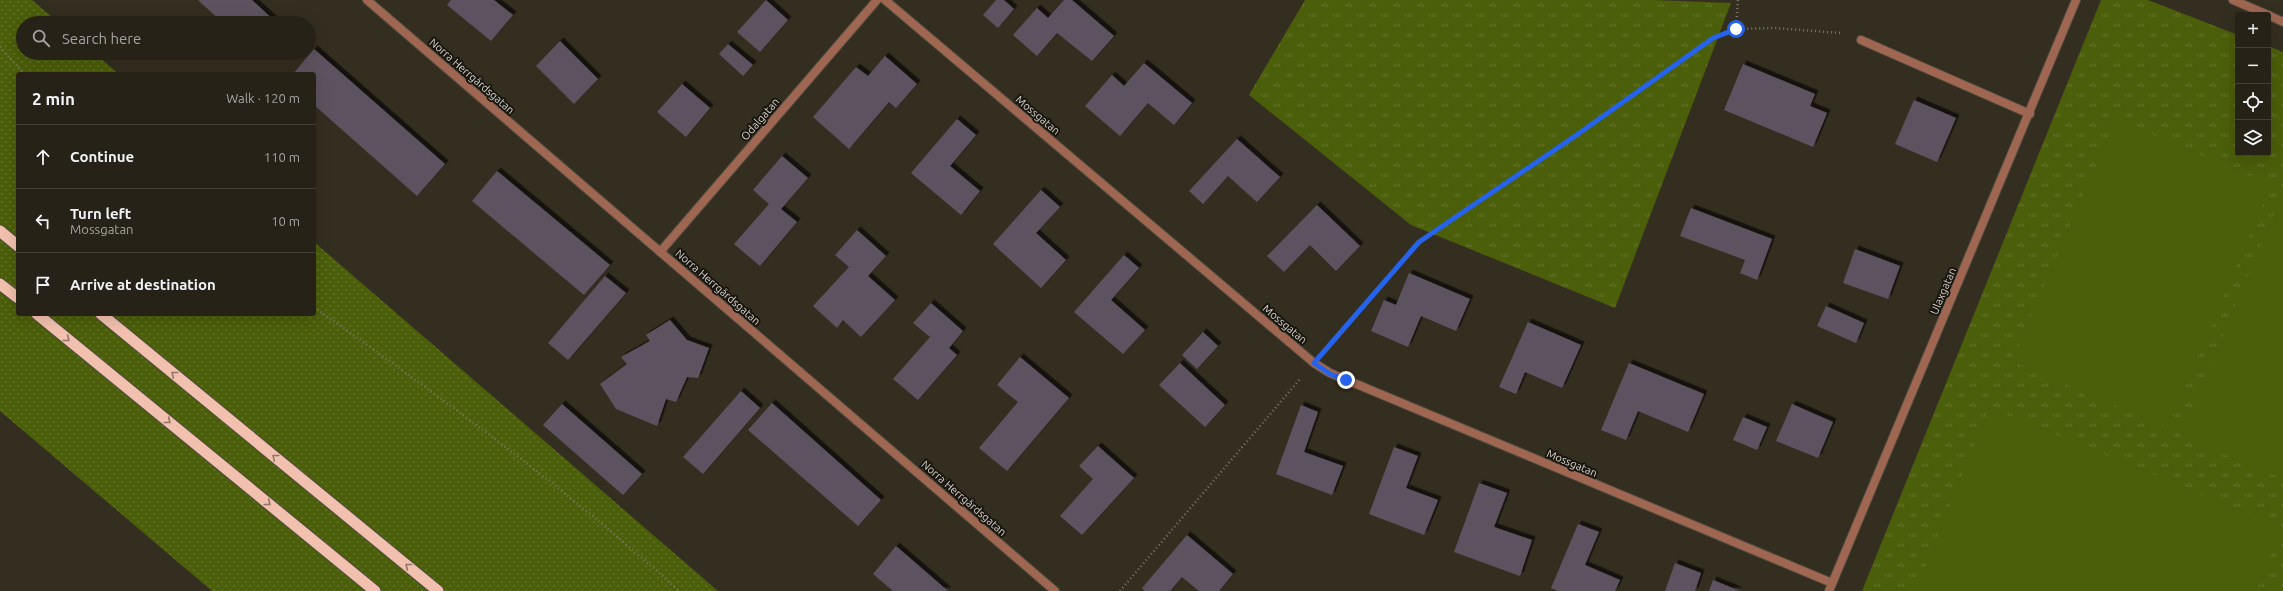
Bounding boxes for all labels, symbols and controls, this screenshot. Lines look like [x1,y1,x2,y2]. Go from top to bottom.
map controls [2235,12,2271,156]
button: + [2235,12,2271,48]
search box [16,16,316,60]
route start [1727,20,1745,38]
icon: search [30,27,52,49]
text: Search here [62,30,141,47]
street label: Norra Herrgårdsgatan [427,36,517,116]
button: − [2235,48,2271,84]
button: locate [2235,84,2271,120]
text: 2 min [32,89,75,108]
text: Walk · 120 m [226,91,300,105]
street label: Mossgatan [1014,93,1062,137]
street label: Odalgatan [739,96,781,142]
button: layers [2235,120,2271,156]
icon: ahead [32,146,54,168]
text: Continue [70,148,134,165]
text: 110 m [264,150,300,164]
text: Turn left [70,205,131,222]
icon: left [32,210,54,232]
text: 10 m [271,214,300,228]
text: Mossgatan [70,222,134,236]
street label: Norra Herrgårdsgatan [673,247,763,327]
street label: Ulaxgatan [1928,266,1958,316]
icon: arrive [32,274,54,296]
text: Arrive at destination [70,276,216,293]
street label: Mossgatan [1261,302,1309,346]
one-way arrow [63,334,70,341]
route end [1337,371,1355,389]
one-way arrow [172,372,179,379]
one-way arrow [163,416,170,423]
street label: Mossgatan [1545,447,1599,479]
one-way arrow [272,455,279,462]
street label: Norra Herrgårdsgatan [919,458,1009,538]
one-way arrow [264,499,271,506]
one-way arrow [405,564,412,571]

